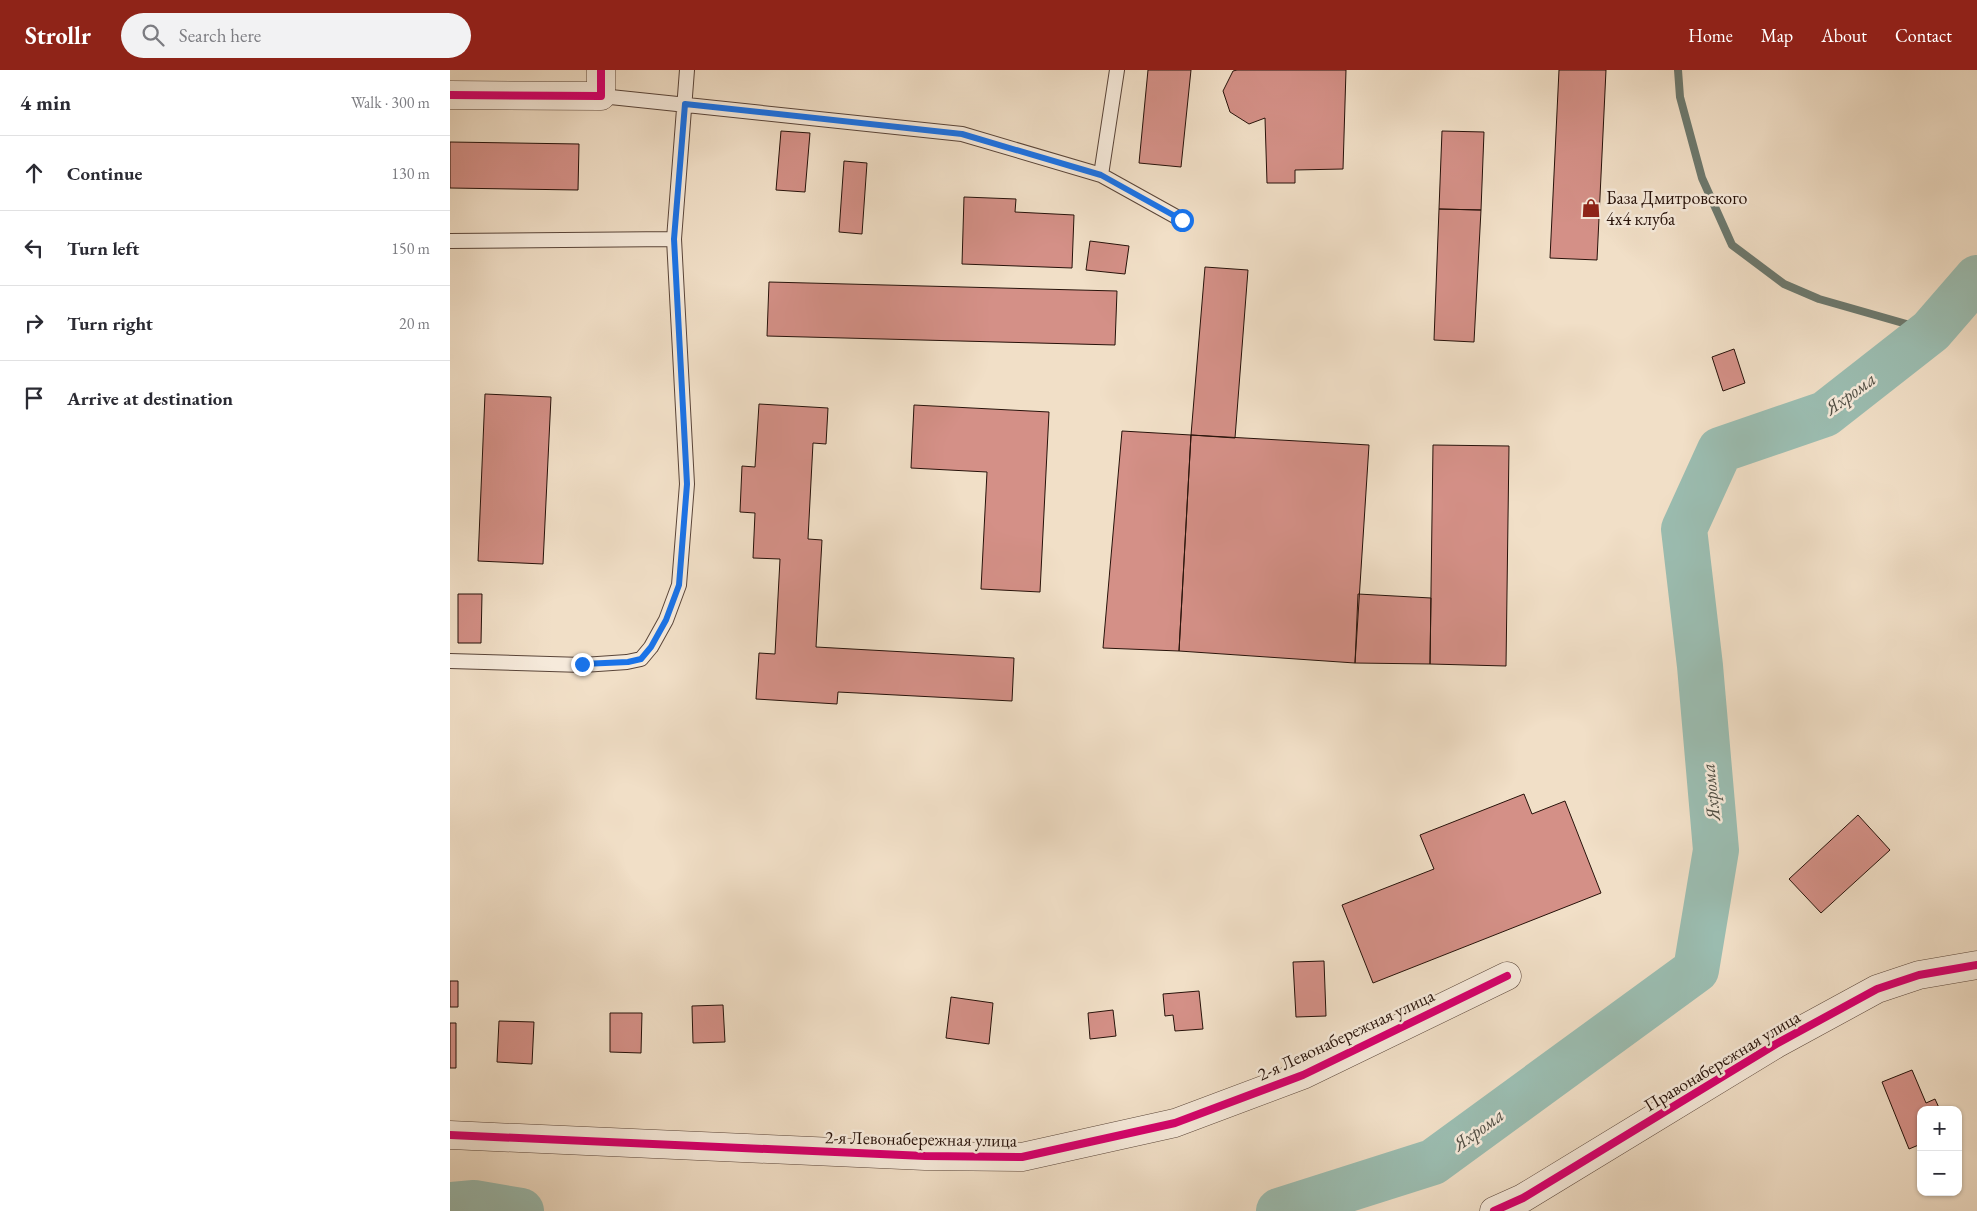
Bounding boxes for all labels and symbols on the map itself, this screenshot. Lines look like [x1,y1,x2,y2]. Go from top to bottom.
place label: База Дмитровского 4х4 клуба [1606,186,1748,230]
shop icon: База Дмитровского 4х4 клуба [1580,197,1602,219]
route start [1171,209,1194,232]
water label: Яхрома [1818,366,1881,422]
route end [571,653,594,676]
water label: Яхрома [1695,762,1726,824]
street label: 2-я Левонабережная улица [1254,983,1439,1086]
street label: Правонабережная улица [1639,1004,1805,1116]
water label: Яхрома [1446,1102,1509,1158]
street label: 2-я Левонабережная улица [825,1125,1018,1152]

